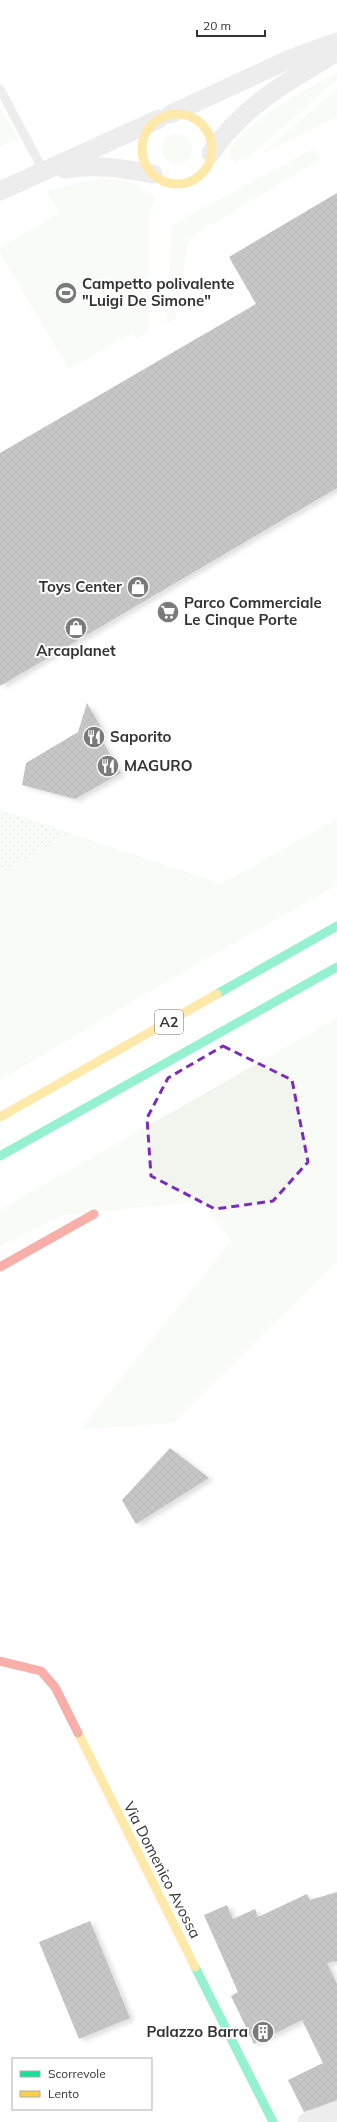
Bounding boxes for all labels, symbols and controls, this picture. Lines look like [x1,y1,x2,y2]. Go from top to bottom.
scale bar [197,12,265,38]
text: 20 m [203,18,231,33]
place label: Campetto polivalente "Luigi De Simone" [82,274,234,310]
sports icon: Campetto polivalente "Luigi De Simone" [53,280,79,306]
shop icon: Toys Center [125,574,151,600]
place label: Toys Center [39,577,122,596]
place label: Parco Commerciale Le Cinque Porte [184,593,322,629]
supermarket icon: Parco Commerciale Le Cinque Porte [155,599,181,625]
shop icon: Arcaplanet [63,615,89,641]
place label: Arcaplanet [36,641,116,660]
restaurant icon: Saporito [81,724,107,750]
place label: Saporito [110,727,172,746]
restaurant icon: MAGURO [95,753,121,779]
place label: MAGURO [124,756,193,775]
road number: A2 [155,1010,183,1034]
street label: Via Domenico Avossa [120,1798,205,1941]
building icon: Palazzo Barra [250,2019,276,2045]
place label: Palazzo Barra [147,2022,248,2041]
legend [12,2058,152,2110]
text: Scorrevole [48,2066,106,2081]
text: Lento [48,2086,79,2101]

